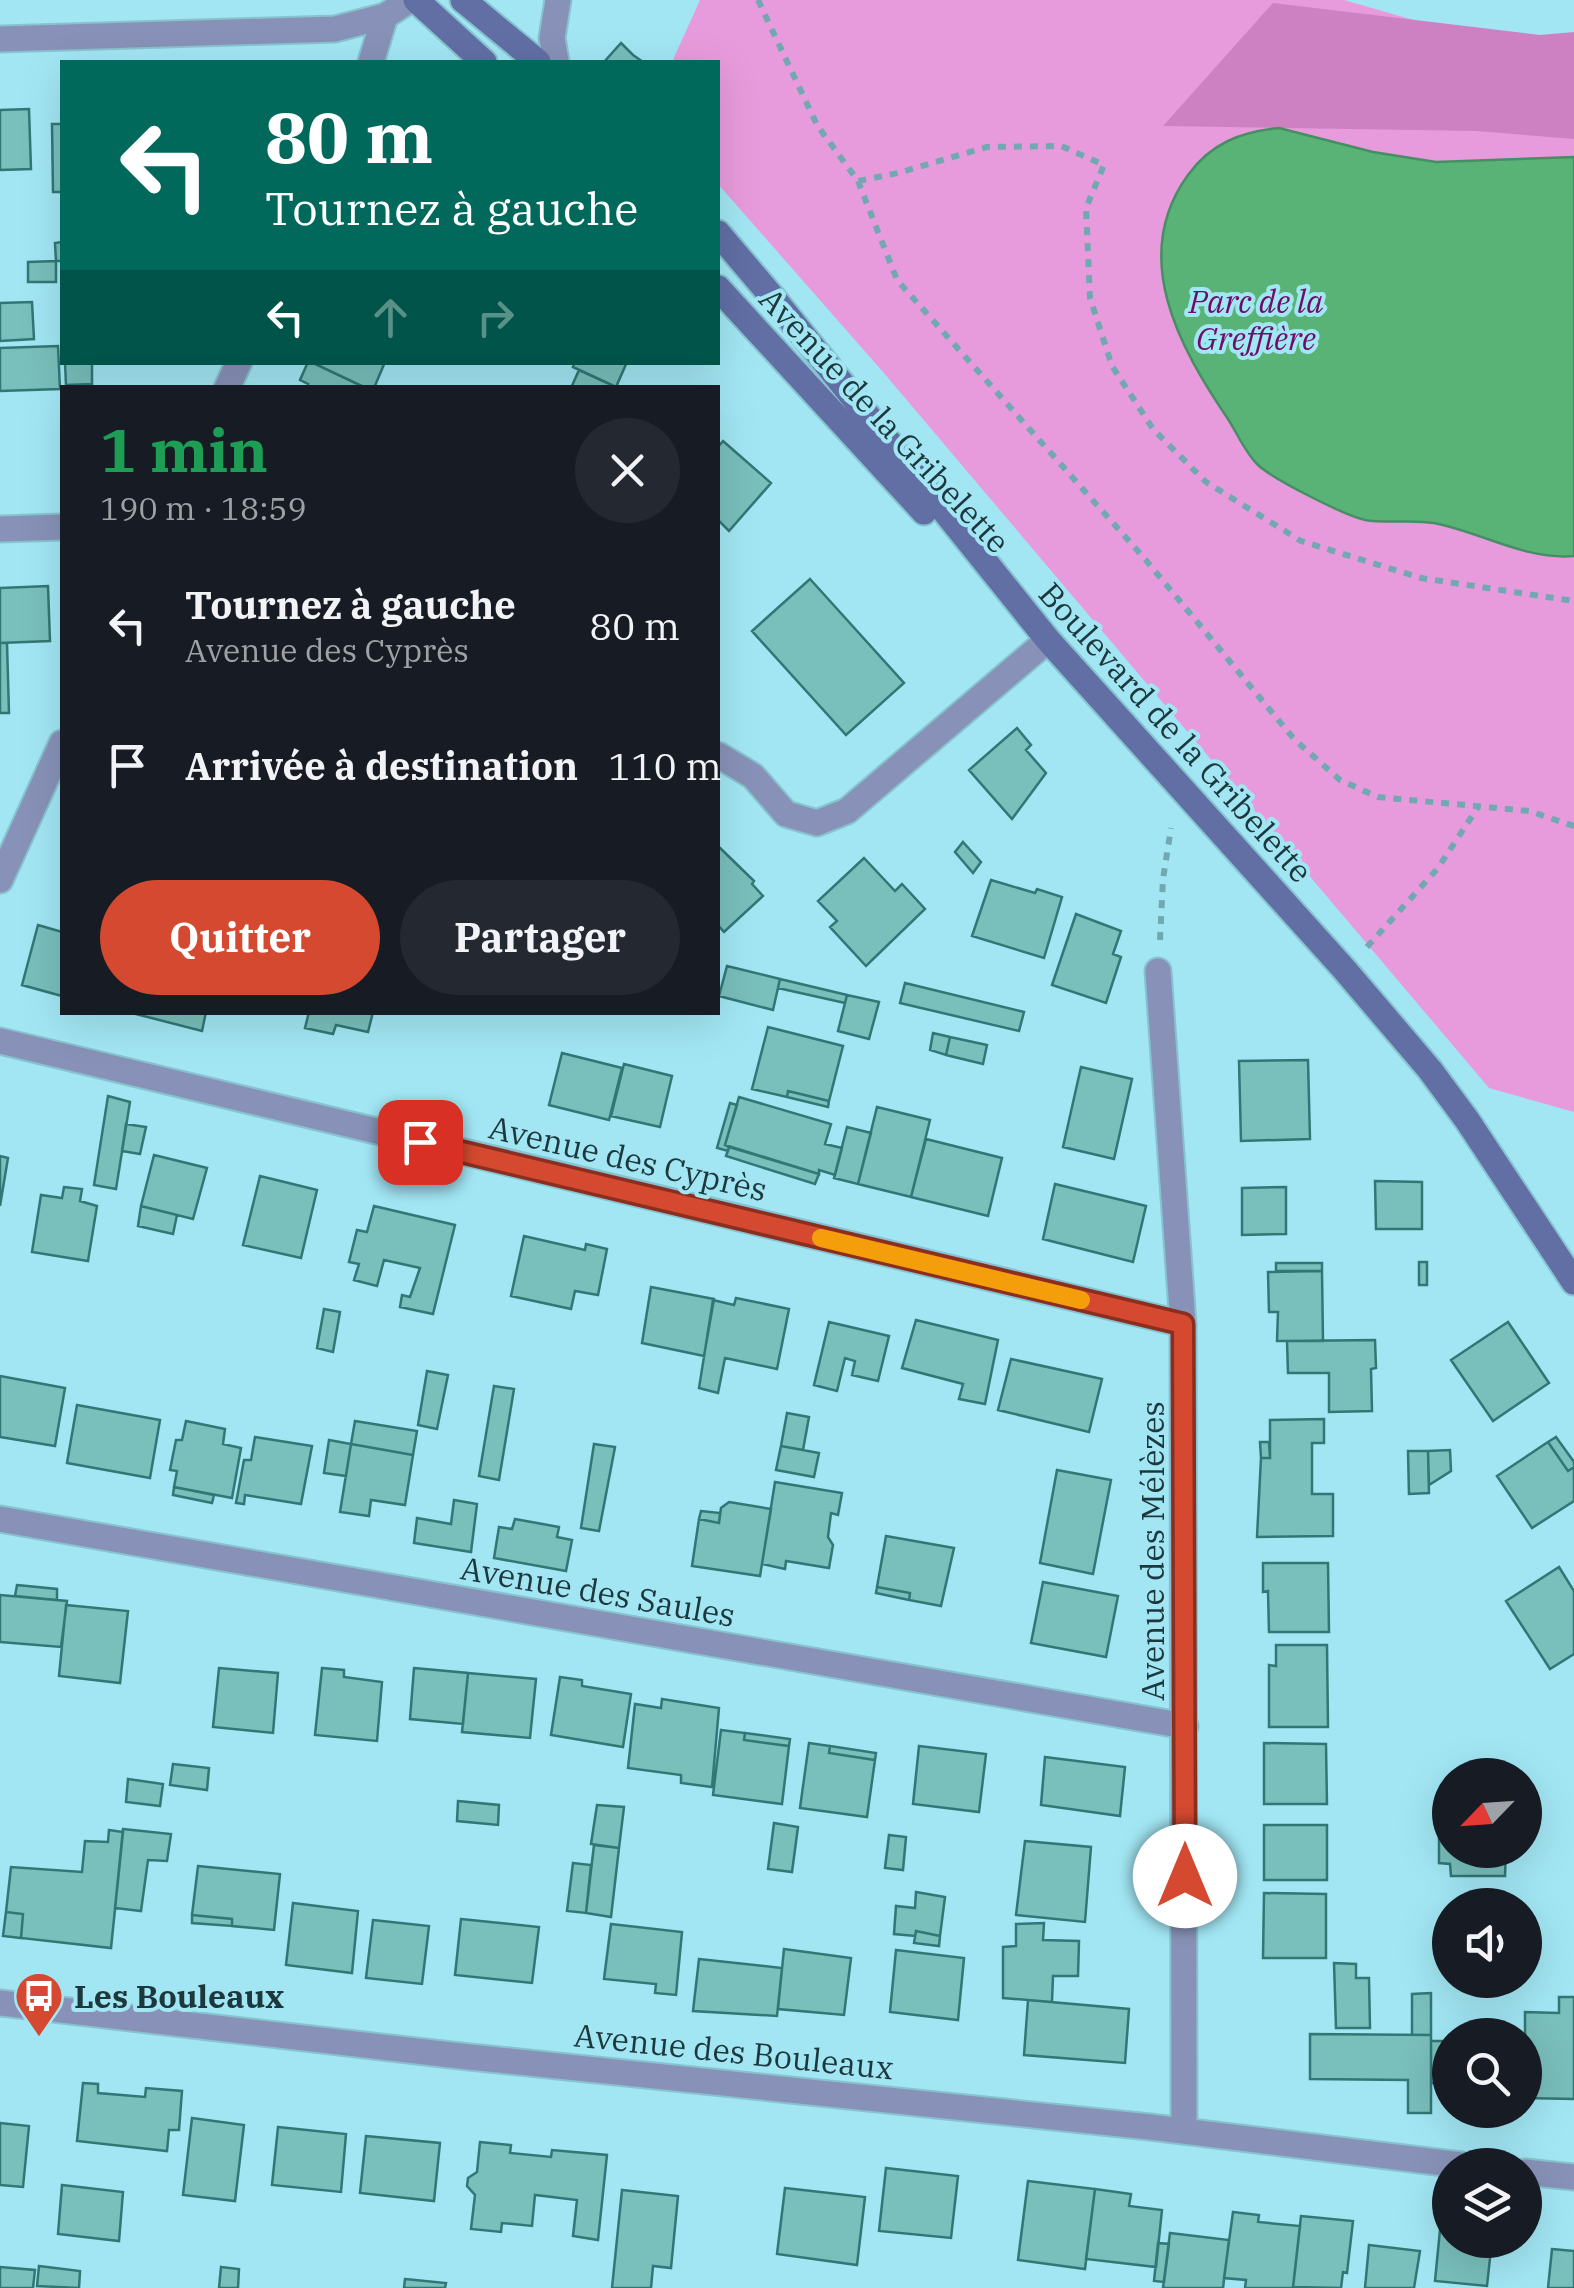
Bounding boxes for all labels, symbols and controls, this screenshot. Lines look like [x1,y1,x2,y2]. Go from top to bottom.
text: 80 m [265,91,433,182]
icon: left [100,100,230,230]
text: Tournez à gauche [265,179,638,237]
street label: Avenue de la Gribelette [751,278,1019,562]
park label: Parc de la Greffière [1188,280,1324,359]
icon: left [258,290,313,345]
icon: ahead [363,290,418,345]
icon: right [468,290,523,345]
text: 1 min [100,410,268,489]
button: close [575,418,680,523]
text: 190 m · 18:59 [100,487,307,529]
street label: Boulevard de la Gribelette [1030,573,1322,891]
text: Tournez à gauche [185,580,516,629]
icon: left [100,598,155,653]
text: 80 m [589,601,680,650]
text: Avenue des Cyprès [185,629,469,671]
icon: arrive [100,738,155,793]
text: Arrivée à destination [185,741,578,790]
text: 110 m [608,741,722,790]
button: Quitter [100,880,380,995]
button: Partager [400,880,680,995]
pin [378,1100,463,1185]
street label: Avenue des Cyprès [485,1106,771,1210]
icon: arrive [393,1115,448,1170]
street label: Avenue des Mélèzes [1131,1401,1173,1701]
street label: Avenue des Saules [458,1546,738,1636]
north arrow [1432,1758,1542,1868]
map controls [1432,1758,1542,2258]
position arrow [1133,1824,1237,1928]
button: sound [1432,1888,1542,1998]
bus stop icon: Les Bouleaux [13,1970,65,2038]
place label: Les Bouleaux [74,1975,284,2017]
street label: Avenue des Bouleaux [572,2013,896,2089]
button: search [1432,2018,1542,2128]
button: layers [1432,2148,1542,2258]

